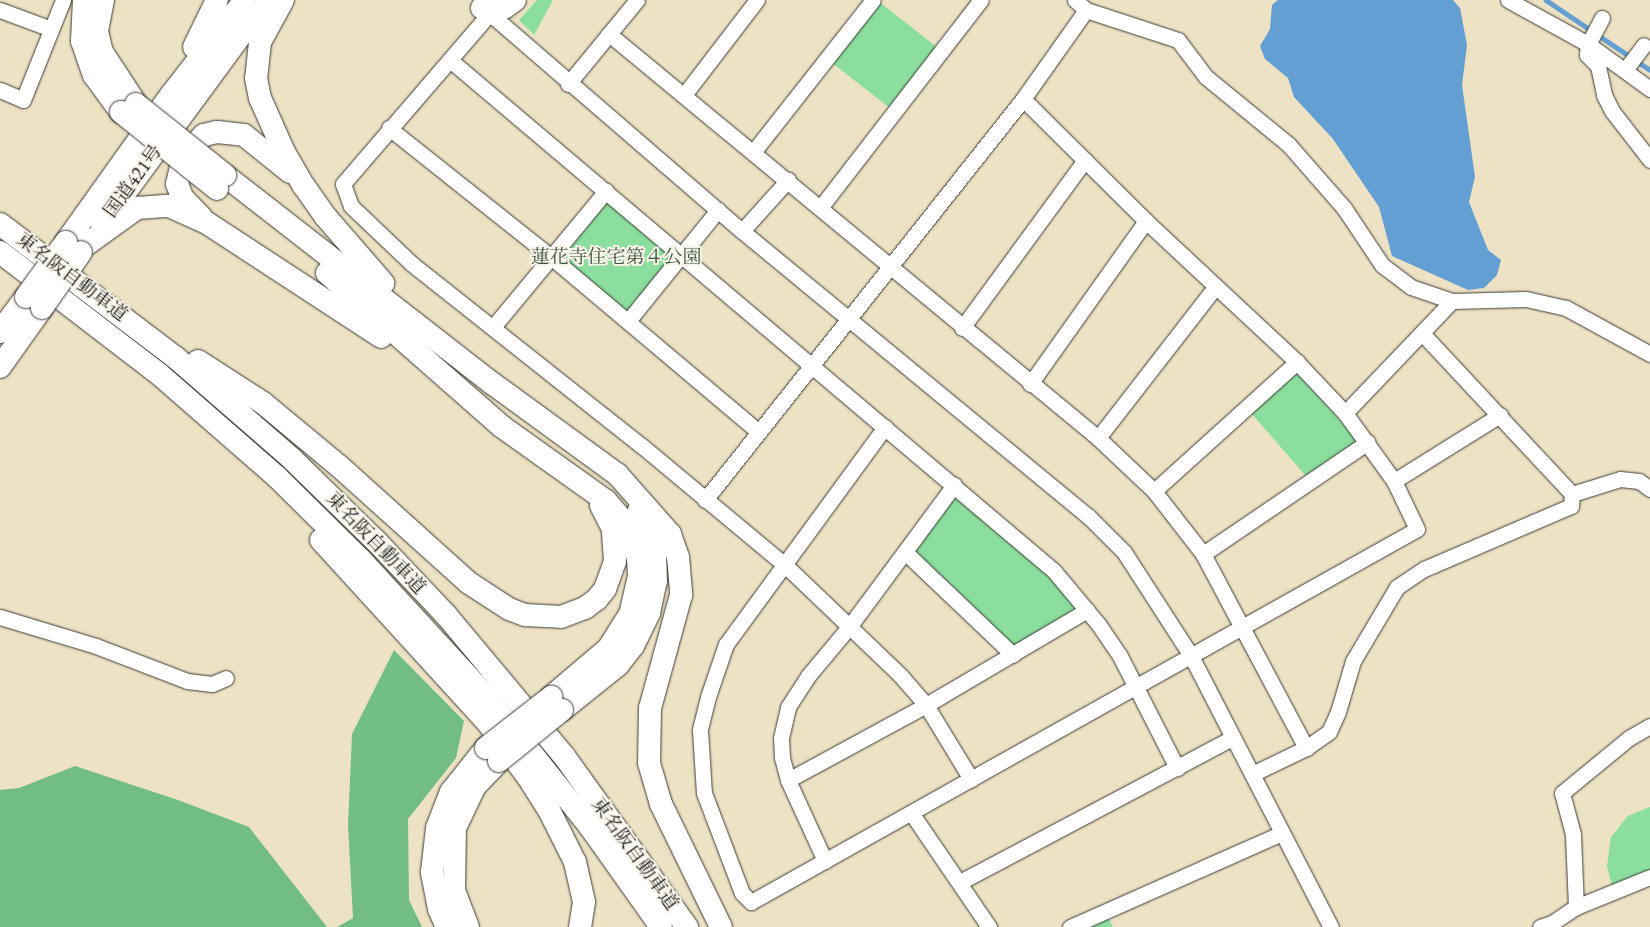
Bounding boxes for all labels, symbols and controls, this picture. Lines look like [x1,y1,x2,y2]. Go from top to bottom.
street label: 国道421号 [99,140,167,222]
street label: 東名阪自動車道 [12,228,132,326]
park label: 蓮花寺住宅第４公園 [531,246,701,268]
street label: 東名阪自動車道 [322,487,430,599]
street label: 東名阪自動車道 [587,793,683,915]

